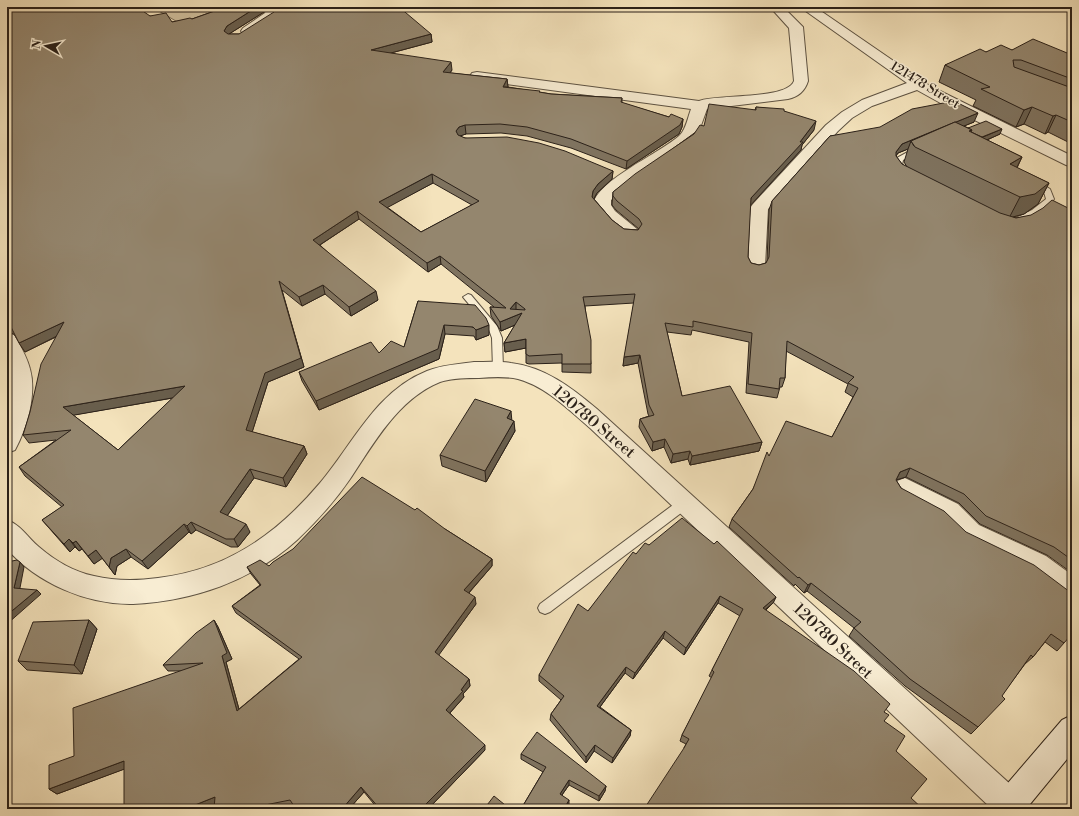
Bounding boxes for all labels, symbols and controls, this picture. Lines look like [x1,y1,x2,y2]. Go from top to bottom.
north arrow [26,26,66,66]
text: N [30,39,45,50]
street label: 121478 Street [887,58,963,112]
street label: 120780 Street [549,382,640,463]
street label: 120780 Street [789,599,877,683]

